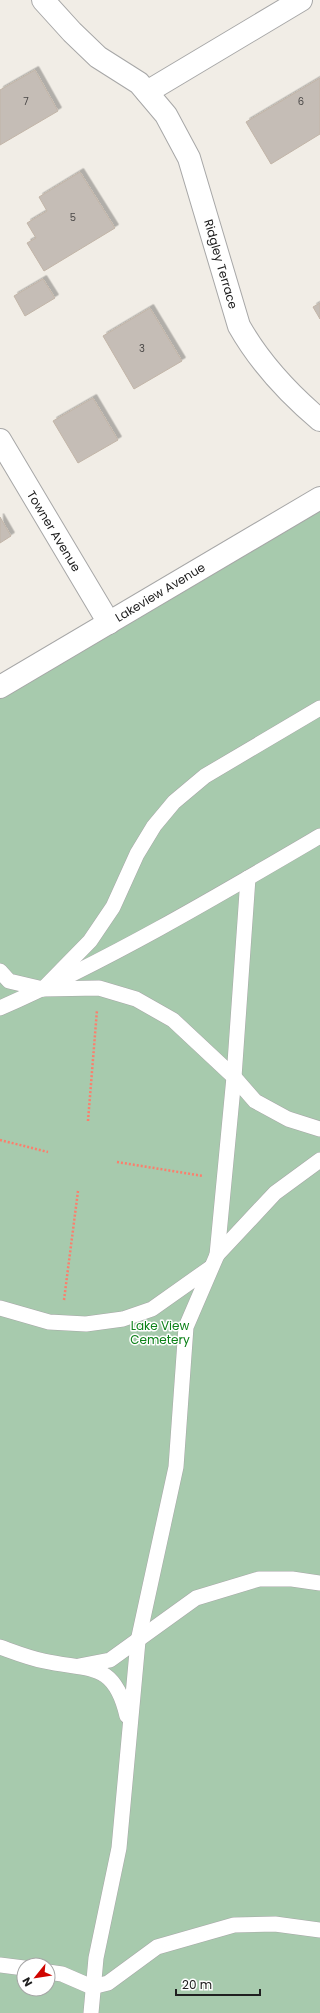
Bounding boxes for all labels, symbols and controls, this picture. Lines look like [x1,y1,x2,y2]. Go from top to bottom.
house number: 7 [23,94,29,109]
house number: 6 [298,94,304,109]
house number: 5 [70,210,76,225]
street label: Ridgley Terrace [200,217,242,311]
house number: 3 [139,341,145,356]
street label: Towner Avenue [23,487,85,575]
street label: Lakeview Avenue [112,558,208,626]
park label: Lake View Cemetery [130,1317,190,1348]
north arrow [16,1957,56,1997]
scale bar [176,1971,260,1997]
text: N [18,1974,36,1990]
text: 20 m [182,1976,212,1993]

